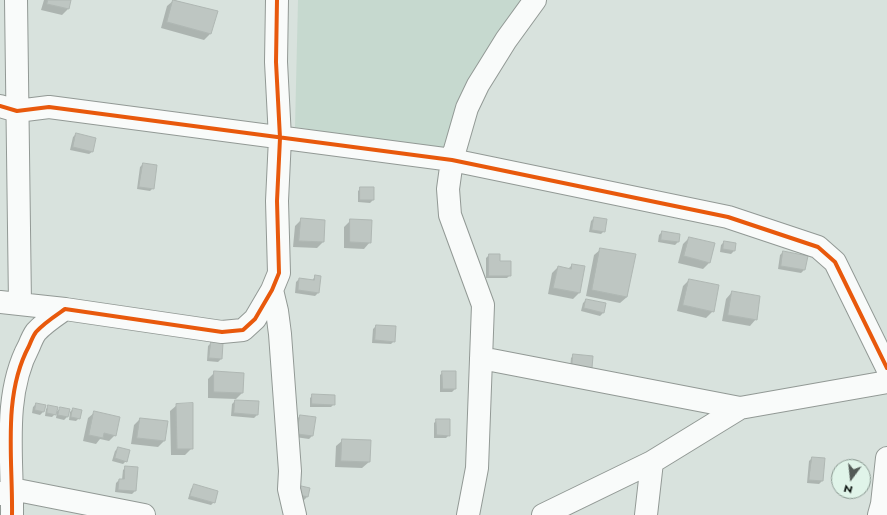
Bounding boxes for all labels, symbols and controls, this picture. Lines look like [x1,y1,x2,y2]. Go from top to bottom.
north arrow [831,459,871,499]
text: N [842,481,854,498]

